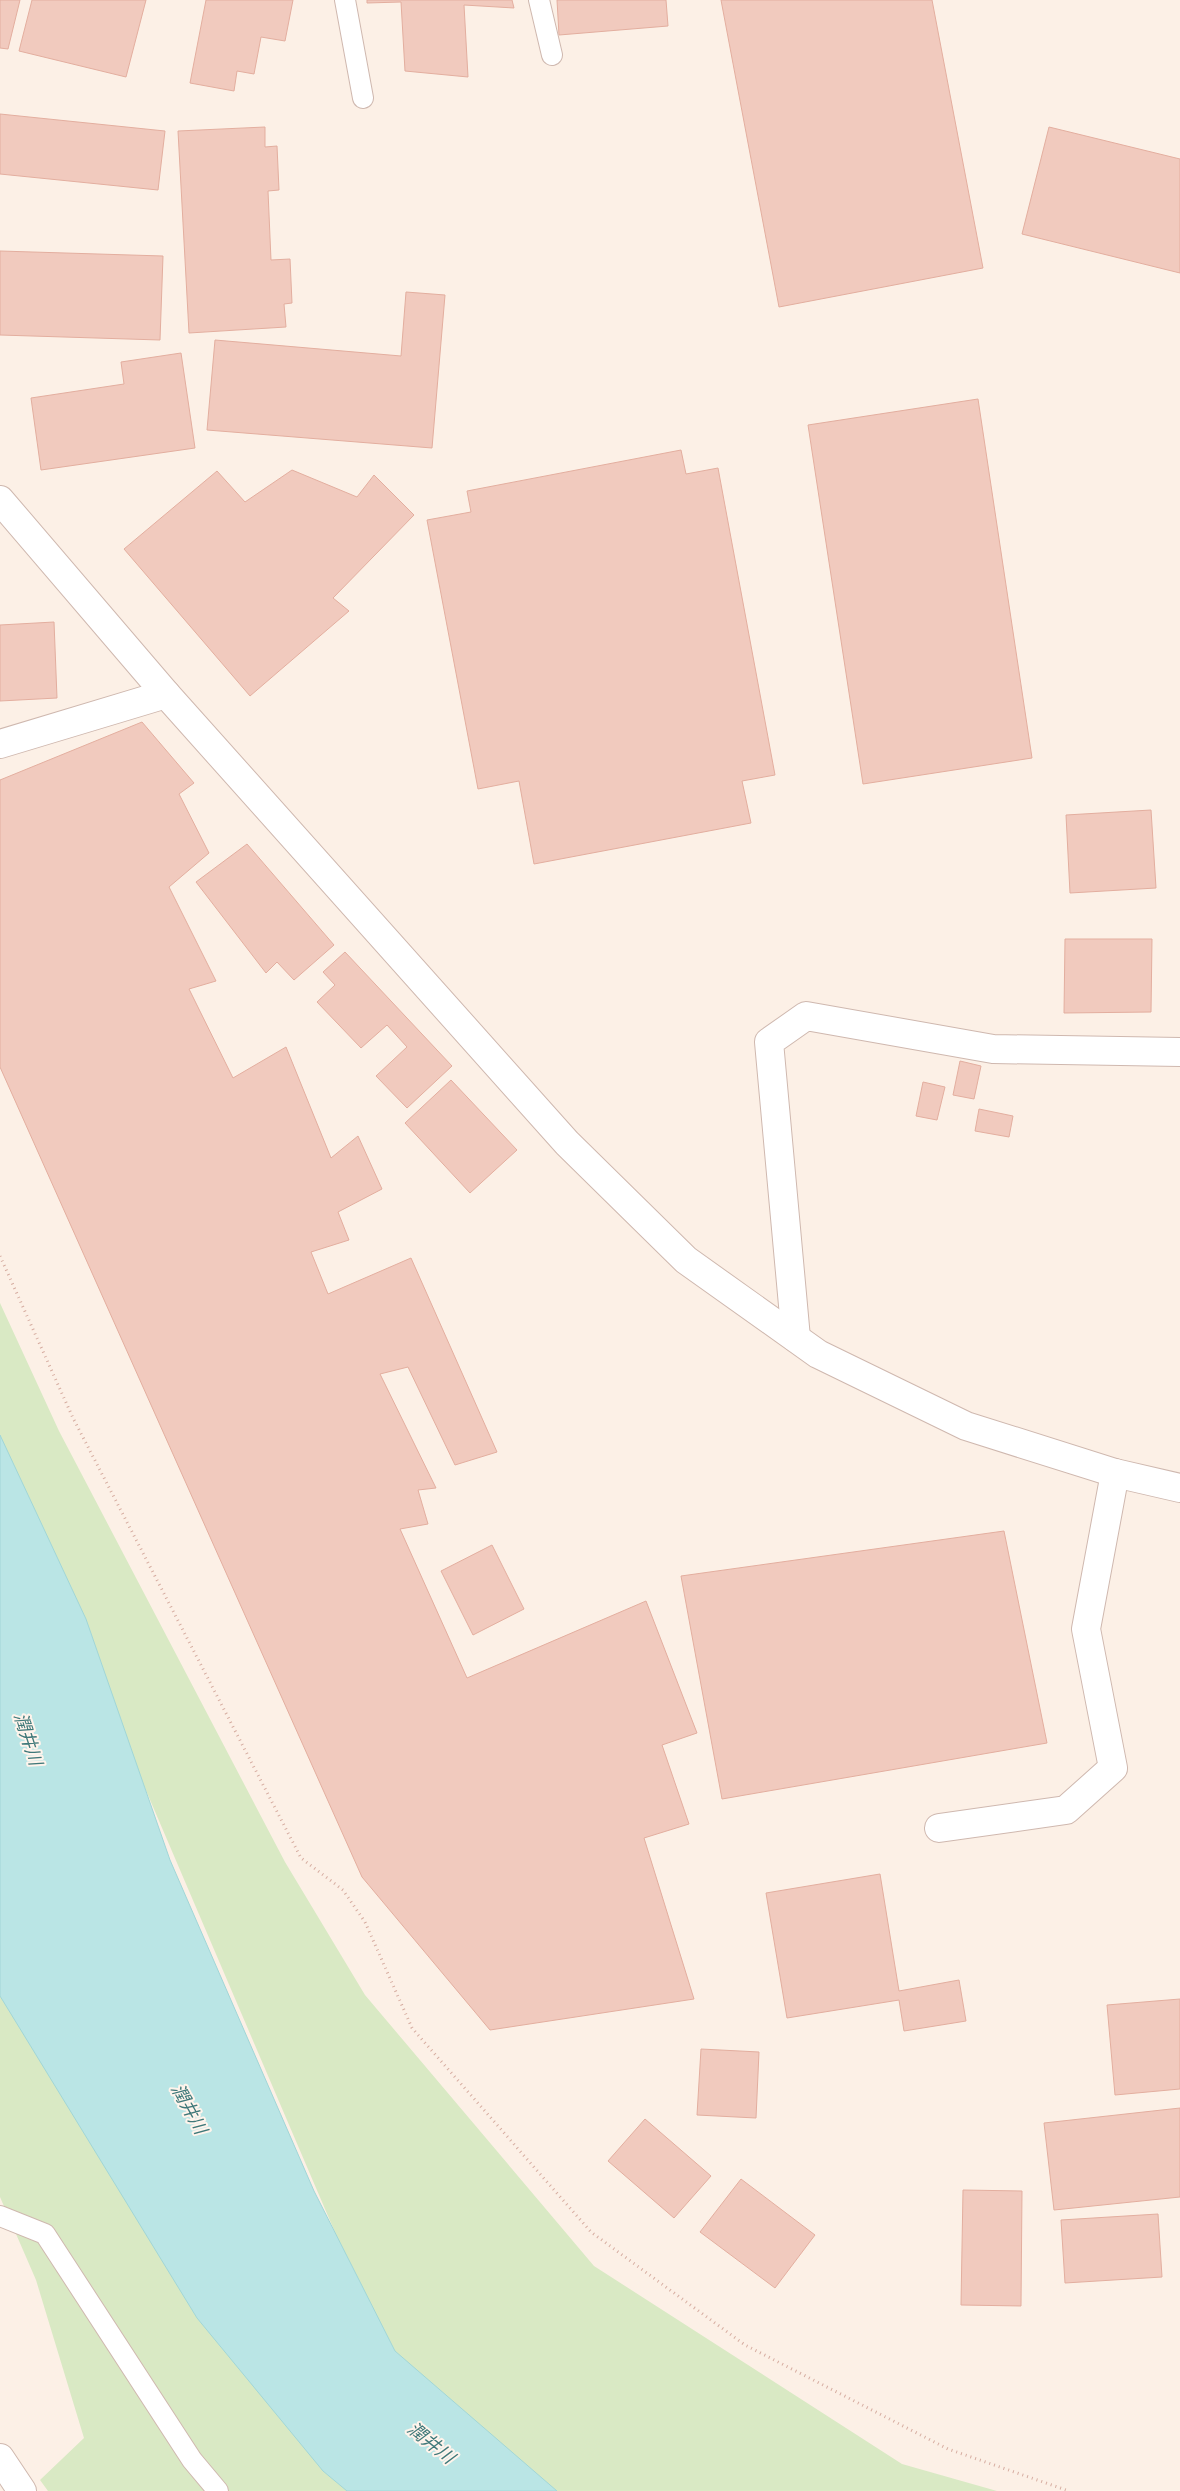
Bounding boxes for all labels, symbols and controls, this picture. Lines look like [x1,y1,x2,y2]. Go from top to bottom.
water label: 潤井川 [9,1710,48,1770]
water label: 潤井川 [166,2080,214,2140]
water label: 潤井川 [403,2417,461,2470]

